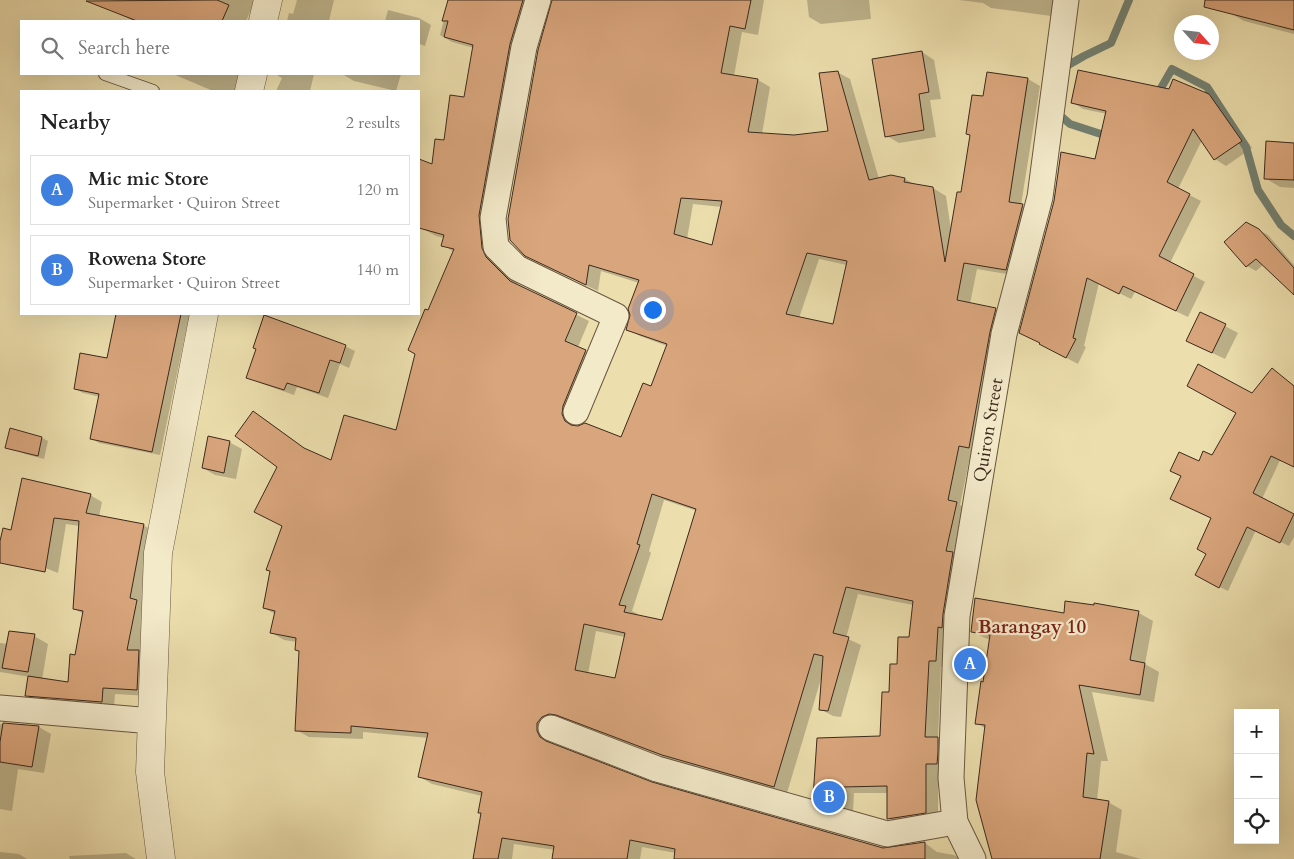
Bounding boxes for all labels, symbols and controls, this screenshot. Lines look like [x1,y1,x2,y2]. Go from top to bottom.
north arrow [1174,15,1219,60]
search box [20,20,420,75]
icon: search [38,34,66,62]
text: Search here [78,35,170,61]
text: Nearby [40,108,111,137]
text: 2 results [346,112,400,134]
text: Mic mic Store [88,166,209,192]
text: A [51,179,63,201]
text: 120 m [357,179,399,201]
text: Supermarket · Quiron Street [88,192,280,214]
text: Rowena Store [88,246,206,272]
text: B [51,259,63,281]
text: 140 m [357,259,399,281]
text: Supermarket · Quiron Street [88,272,280,294]
your location [640,297,666,323]
street label: Quiron Street [968,376,1010,484]
district label: Barangay 10 [978,614,1087,640]
pin: A [954,645,986,683]
map controls [1234,709,1279,844]
button: + [1234,709,1279,754]
button: − [1234,754,1279,799]
pin: B [813,778,845,816]
button: locate [1234,799,1279,844]

